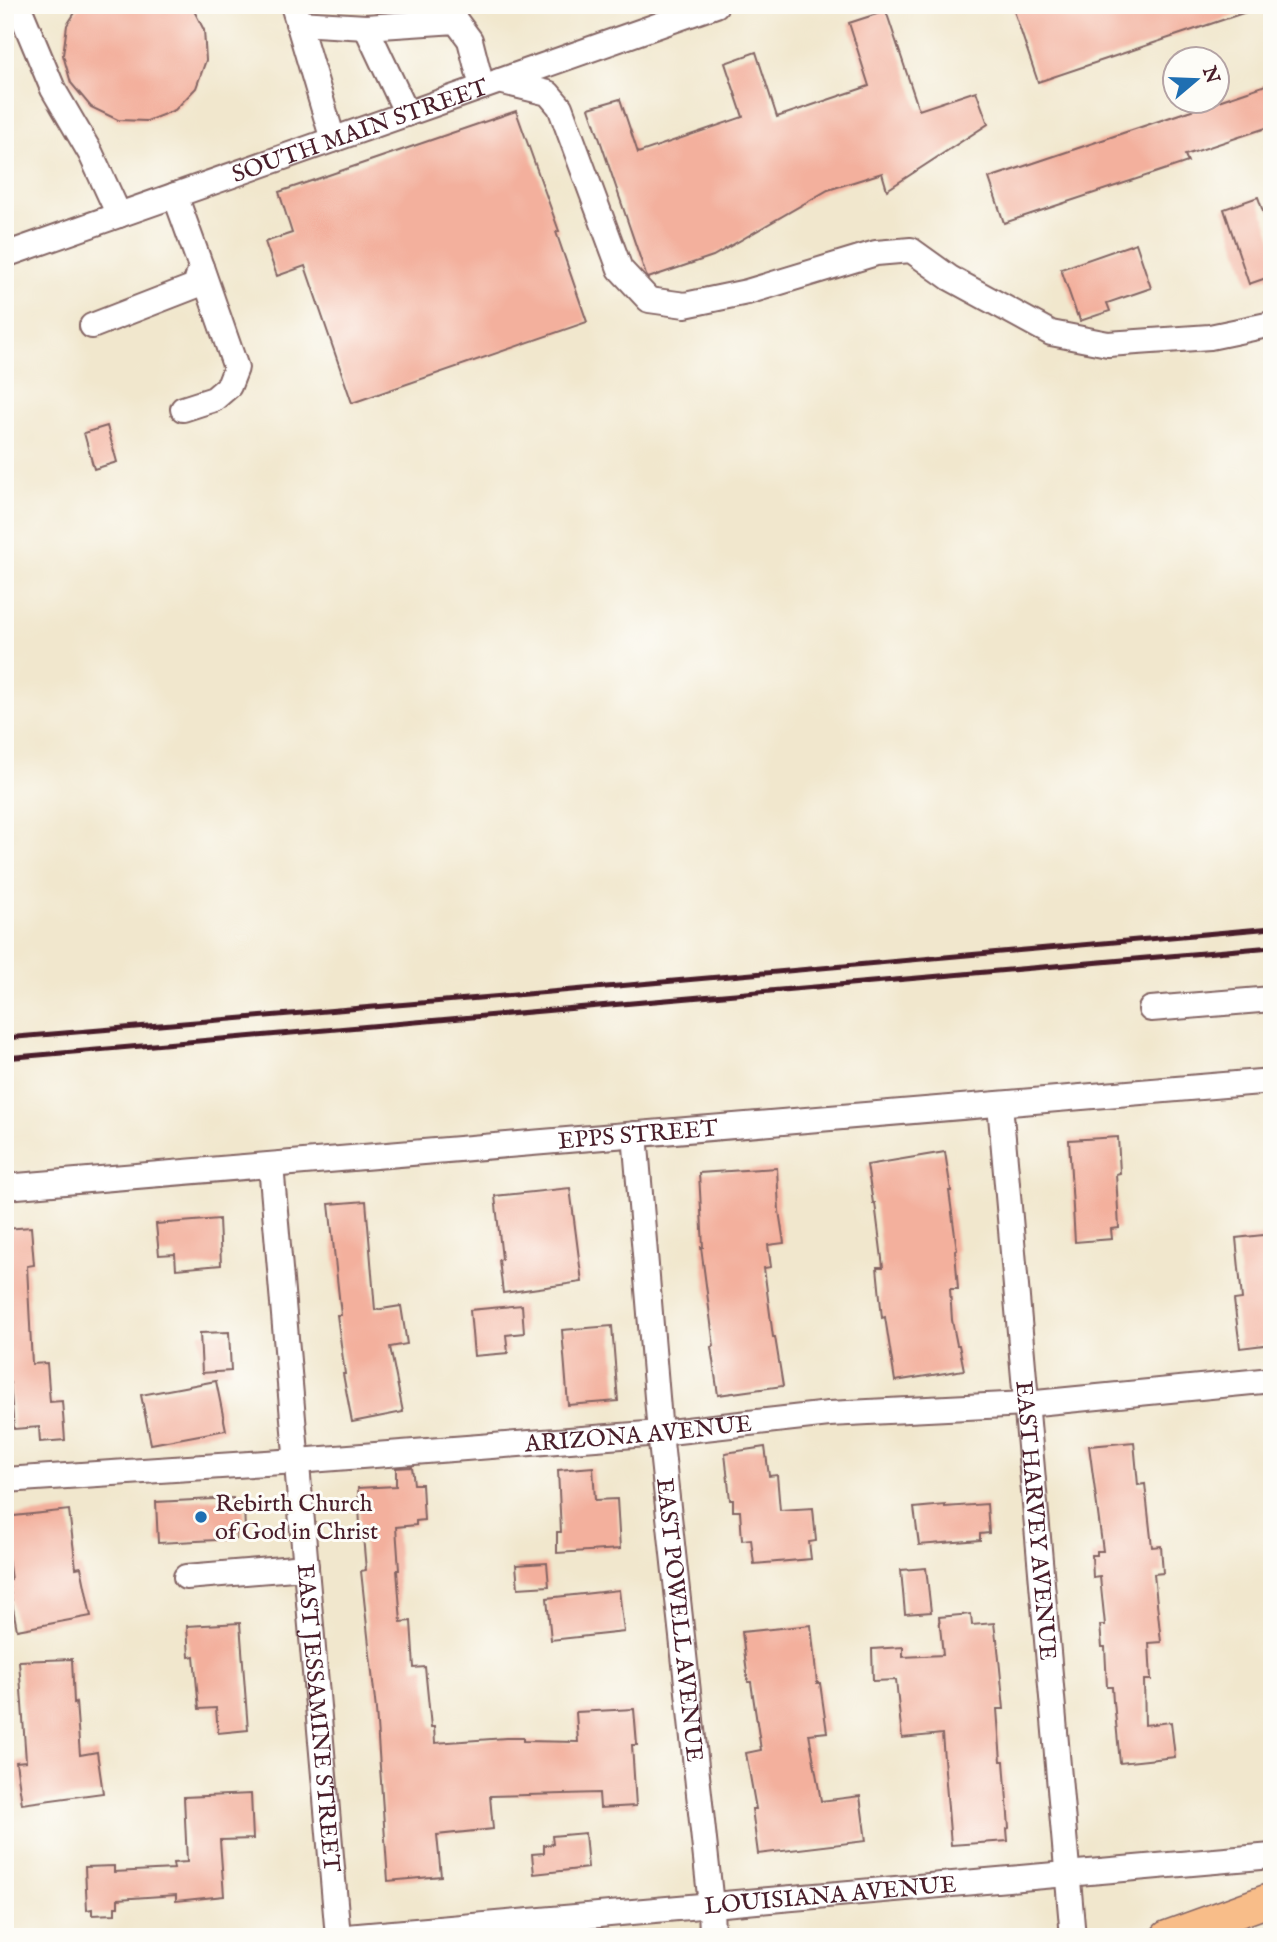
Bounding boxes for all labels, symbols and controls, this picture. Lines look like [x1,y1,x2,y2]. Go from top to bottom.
north arrow [1162,46,1232,116]
text: N [1196,62,1224,87]
street label: SOUTH MAIN STREET [228,72,493,191]
street label: EPPS STREET [557,1113,720,1158]
street label: EAST HARVEY AVENUE [1007,1379,1063,1662]
street label: ARIZONA AVENUE [523,1409,754,1460]
street label: EAST POWELL AVENUE [648,1476,709,1764]
place label: Rebirth Church of God in Christ [215,1489,378,1548]
marker: Rebirth Church of God in Christ [193,1509,209,1525]
street label: EAST JESSAMINE STREET [289,1563,346,1874]
street label: LOUISIANA AVENUE [703,1870,958,1923]

